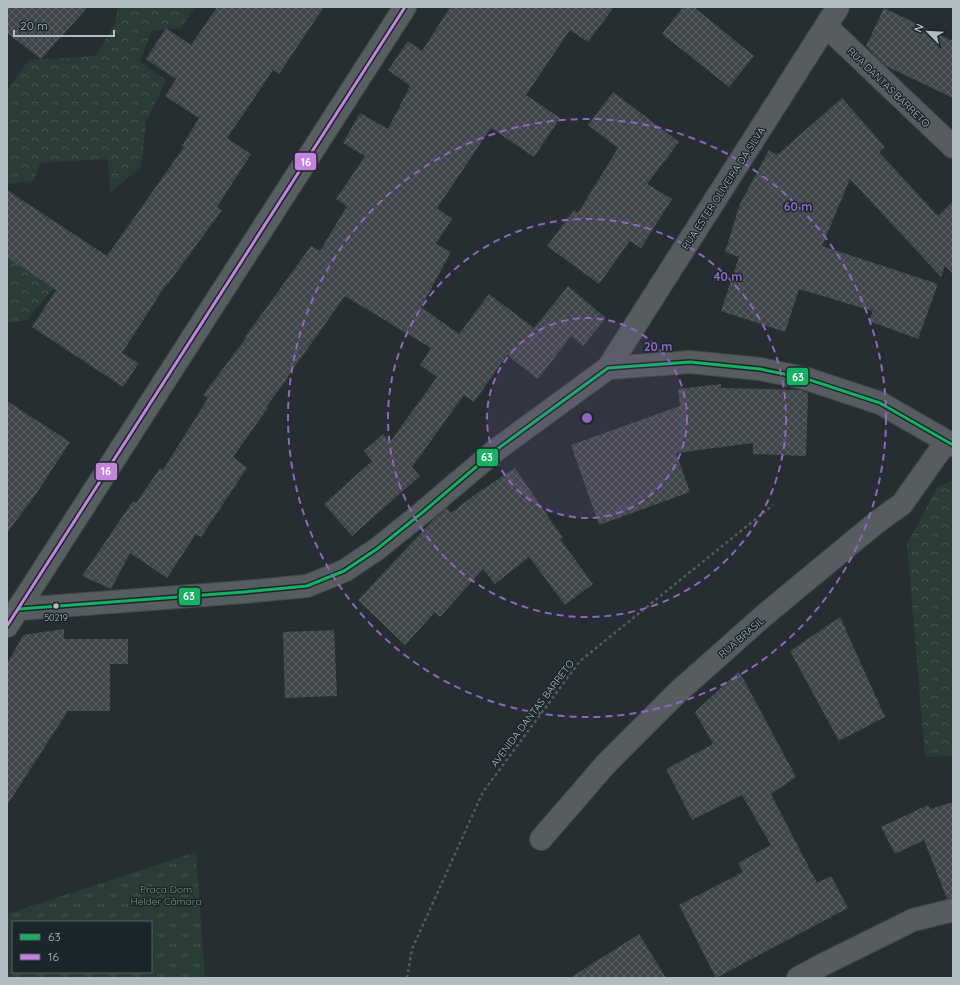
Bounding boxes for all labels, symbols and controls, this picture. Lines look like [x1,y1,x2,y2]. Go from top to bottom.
scale bar [14,12,114,38]
north arrow [908,12,948,52]
text: 20 m [20,18,48,33]
text: N [911,21,927,34]
street label: RUA DANTAS BARRETO [845,45,933,130]
street label: RUA ESTER OLIVEIRA DA SILVA [679,124,768,252]
line badge: 16 [294,152,317,171]
text: 16 [301,155,311,169]
text: 60 m [784,199,812,214]
text: 40 m [714,269,742,284]
text: 20 m [644,339,672,354]
line badge: 63 [786,367,809,386]
text: 63 [792,370,804,384]
centre of rings [580,411,594,425]
line badge: 63 [476,448,499,467]
text: 63 [481,450,493,464]
line badge: 16 [95,462,118,481]
text: 16 [101,464,111,478]
line badge: 63 [178,587,201,606]
text: 63 [183,589,195,603]
marker: 50219 [51,601,61,611]
place label: 50219 [44,612,68,623]
street label: RUA BRASIL [716,614,767,661]
street label: AVENIDA DANTAS BARRETO [488,657,577,769]
park label: Praça Dom Helder Câmara [131,883,201,908]
legend [12,921,152,973]
text: 63 [48,929,61,944]
text: 16 [48,949,59,964]

